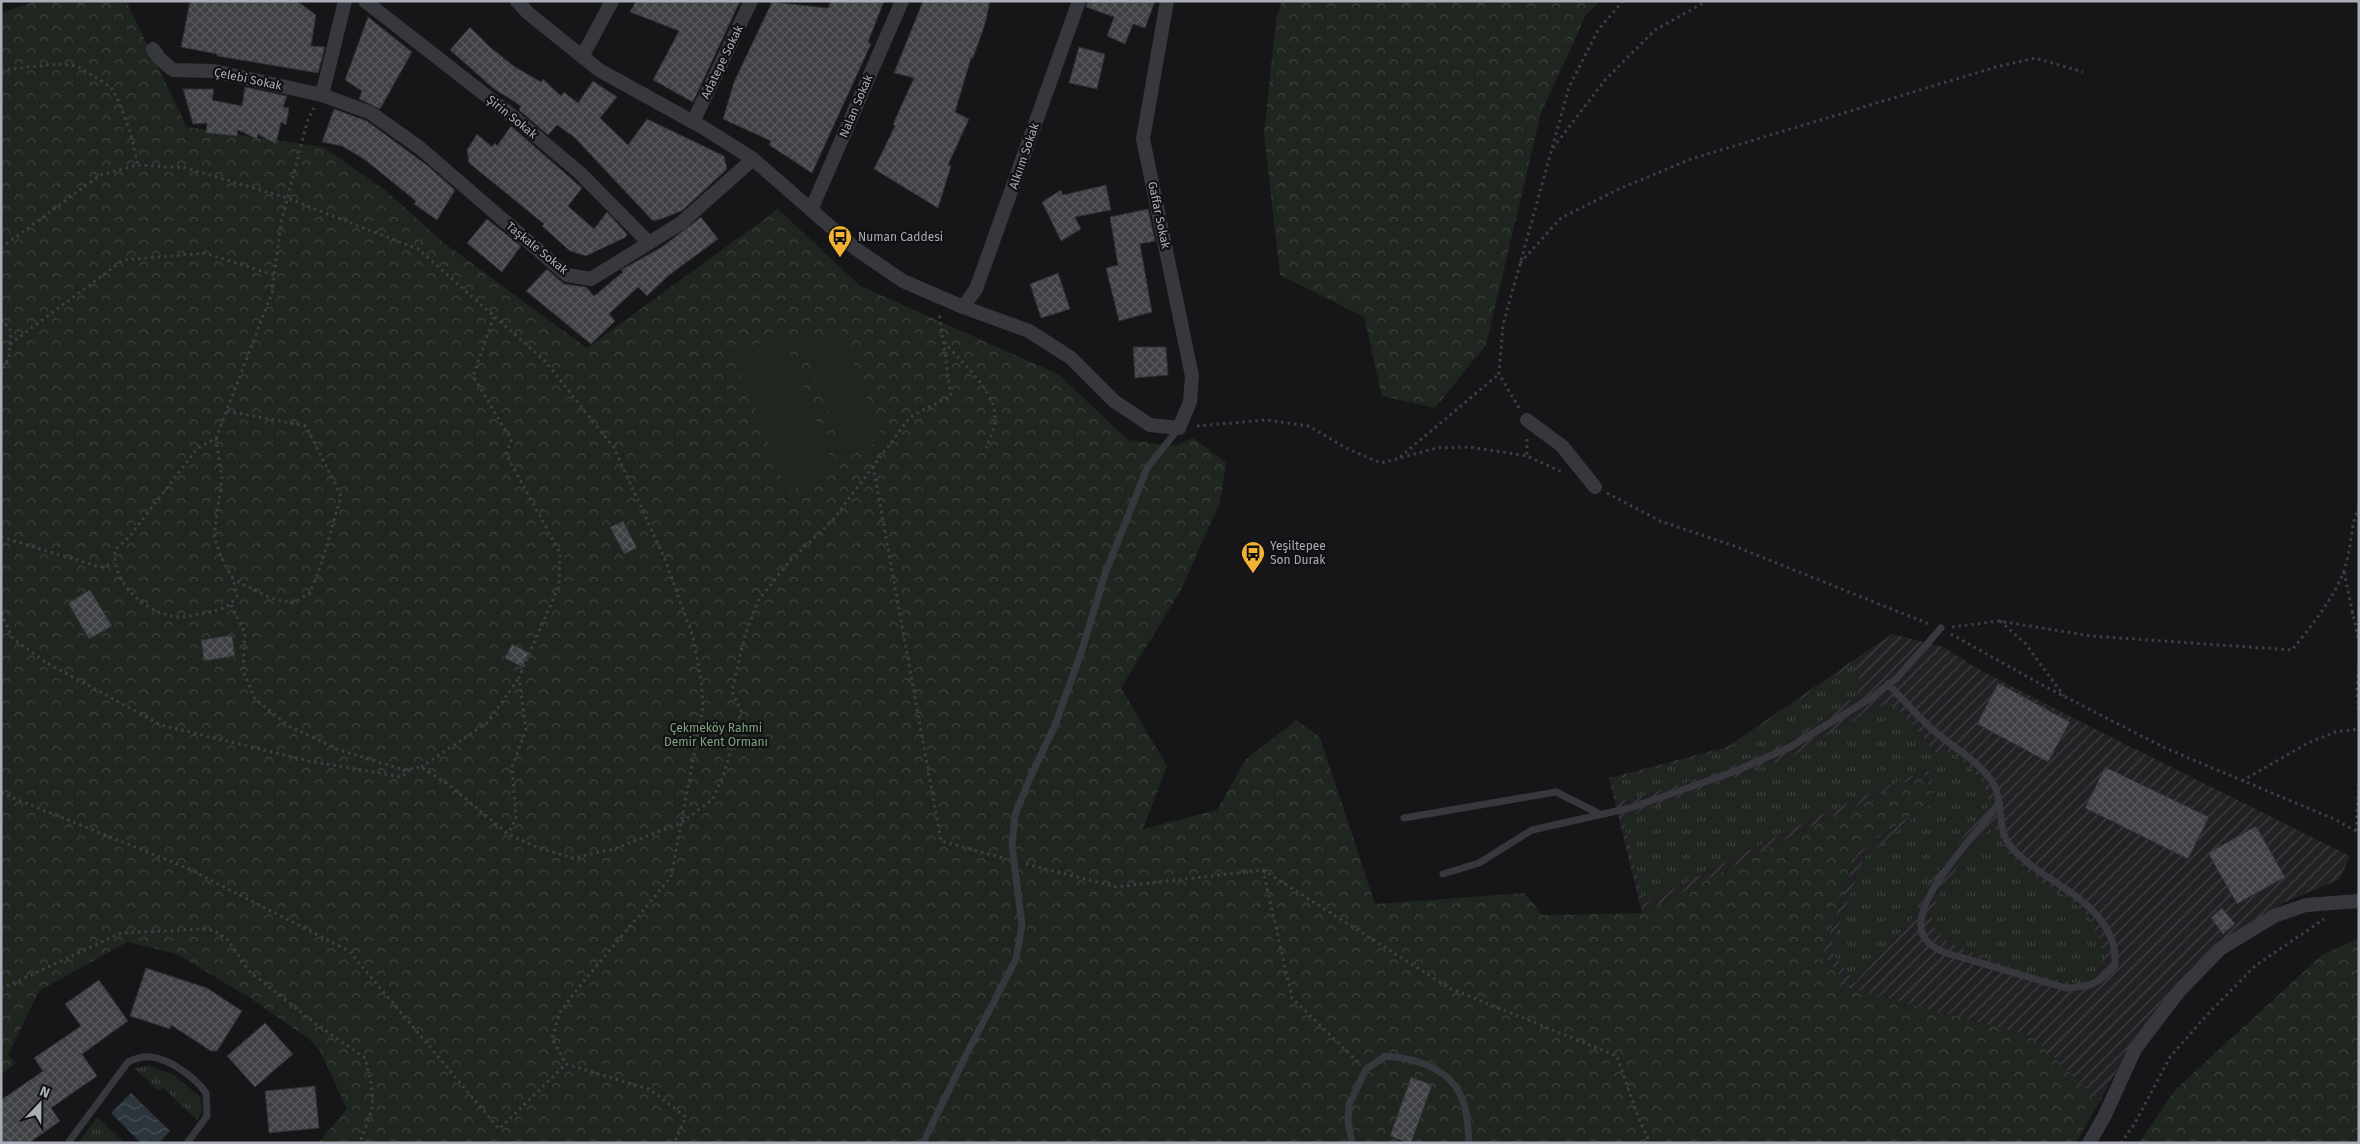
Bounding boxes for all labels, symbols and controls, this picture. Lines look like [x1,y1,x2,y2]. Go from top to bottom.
street label: Adatepe Sokak [698,22,746,101]
street label: Çelebi Sokak [213,65,284,93]
street label: Nalan Sokak [836,72,876,140]
street label: Şirin Sokak [484,93,541,142]
street label: Alkıım Sokak [1006,120,1042,191]
street label: Gaffar Sokak [1145,180,1173,251]
street label: Taşkale Sokak [503,219,571,278]
bus stop icon: Numan Caddesi [827,224,853,258]
place label: Numan Caddesi [858,230,943,244]
place label: Yeşiltepee Son Durak [1270,539,1326,567]
bus stop icon: Yeşiltepee Son Durak [1240,540,1266,574]
park label: Çekmeköy Rahmi Demir Kent Ormanı [664,721,768,749]
north arrow [15,1079,65,1129]
text: N [37,1083,52,1102]

